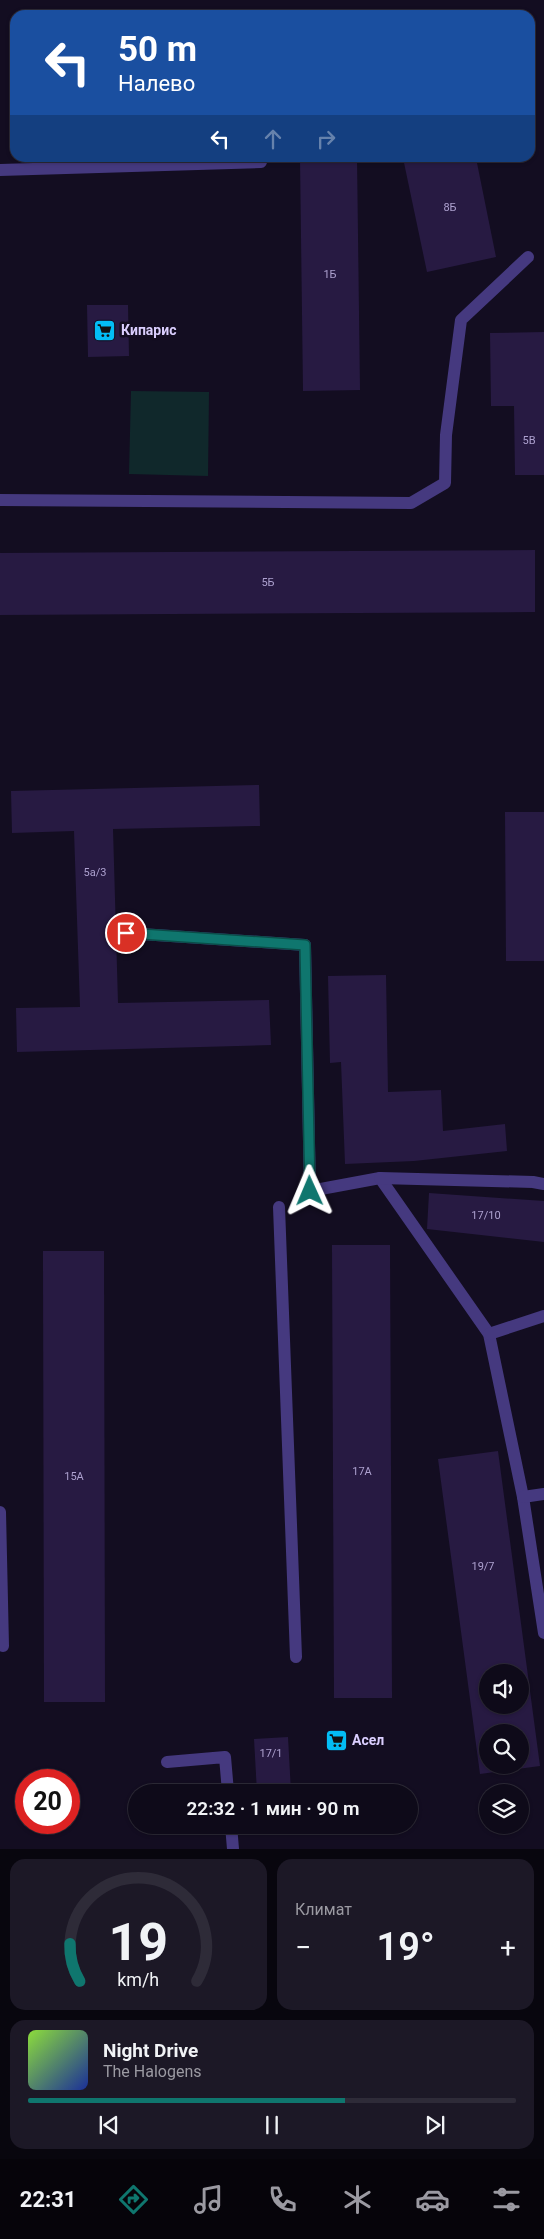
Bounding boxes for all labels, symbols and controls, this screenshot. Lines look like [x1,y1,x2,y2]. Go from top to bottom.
text: 50 m [118,29,197,70]
icon: left [35,30,100,95]
text: Налево [118,71,195,96]
icon: left [206,125,234,153]
icon: ahead [259,125,287,153]
icon: right [312,125,340,153]
house number: 8Б [443,201,457,214]
house number: 1Б [323,268,337,281]
supermarket icon: Кипарис [93,318,117,342]
place label: Кипарис [121,322,176,338]
house number: 5В [522,434,536,447]
house number: 5Б [261,576,275,589]
house number: 5а/3 [84,866,106,879]
pin [105,912,147,954]
icon: arrive [112,919,140,947]
position arrow [283,1164,335,1216]
house number: 17/10 [471,1209,501,1222]
house number: 17А [352,1465,373,1478]
house number: 15А [64,1470,85,1483]
house number: 19/7 [471,1560,495,1573]
map controls [479,1664,529,1834]
button: sound [479,1664,529,1714]
button: search [479,1724,529,1774]
supermarket icon: Асел [324,1728,348,1752]
place label: Асел [352,1732,384,1748]
house number: 17/1 [259,1747,283,1760]
speed limit sign: 20 [15,1769,80,1834]
button: layers [479,1784,529,1834]
text: 22:32 · 1 мин · 90 m [186,1797,360,1820]
text: Климат [295,1900,352,1919]
text: 19 [109,1912,168,1973]
text: 19° [377,1925,435,1969]
text: − [295,1931,311,1964]
text: + [500,1931,516,1964]
text: km/h [118,1969,159,1990]
text: Night Drive [103,2039,198,2062]
text: The Halogens [103,2062,202,2081]
icon: previous [95,2111,123,2139]
icon: pause [258,2111,286,2139]
icon: next [421,2111,449,2139]
icon: directions [116,2182,151,2217]
icon: music [191,2182,226,2217]
icon: phone [265,2182,300,2217]
icon: climate [340,2182,375,2217]
icon: car [415,2182,450,2217]
icon: filters [489,2182,524,2217]
text: 22:31 [20,2187,76,2212]

